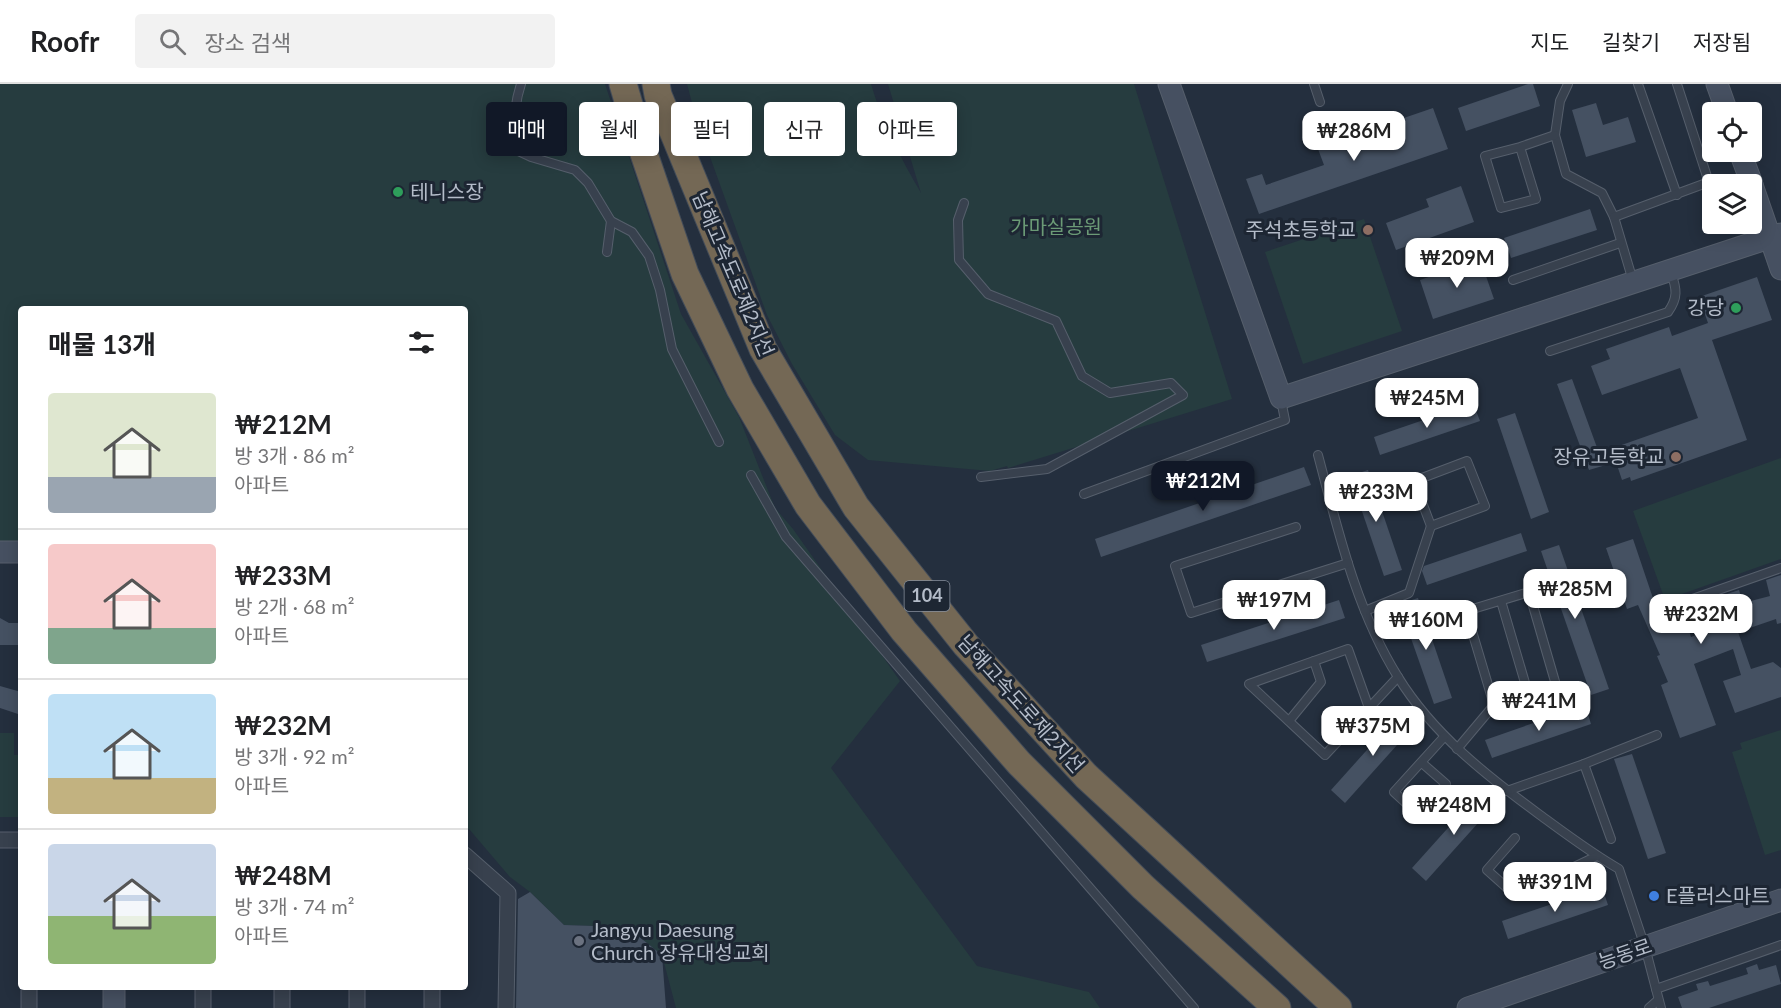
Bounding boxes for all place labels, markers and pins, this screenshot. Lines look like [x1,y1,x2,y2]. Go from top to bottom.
pin: ₩286M [1312,111,1396,162]
place label: 테니스장 [410,179,484,203]
marker: 테니스장 [391,185,405,199]
place label: 주석초등학교 [1246,217,1356,241]
marker: 주석초등학교 [1361,223,1375,237]
pin: ₩209M [1415,238,1499,289]
place label: 강당 [1687,295,1724,319]
marker: 강당 [1729,301,1743,315]
pin: ₩245M [1385,378,1469,429]
place label: 장유고등학교 [1554,444,1664,468]
marker: 장유고등학교 [1669,450,1683,464]
pin: ₩212M [1161,461,1245,512]
pin: ₩233M [1334,472,1418,523]
pin: ₩285M [1533,569,1617,620]
pin: ₩197M [1232,580,1316,631]
pin: ₩232M [1659,594,1743,645]
pin: ₩160M [1384,600,1468,651]
pin: ₩241M [1497,681,1581,732]
pin: ₩375M [1331,706,1415,757]
pin: ₩248M [1412,785,1496,836]
pin: ₩391M [1513,862,1597,913]
place label: E플러스마트 [1666,883,1770,907]
marker: E플러스마트 [1647,889,1661,903]
place label: Jangyu Daesung Church 장유대성교회 [591,917,770,964]
marker: Jangyu Daesung Church 장유대성교회 [572,934,586,948]

